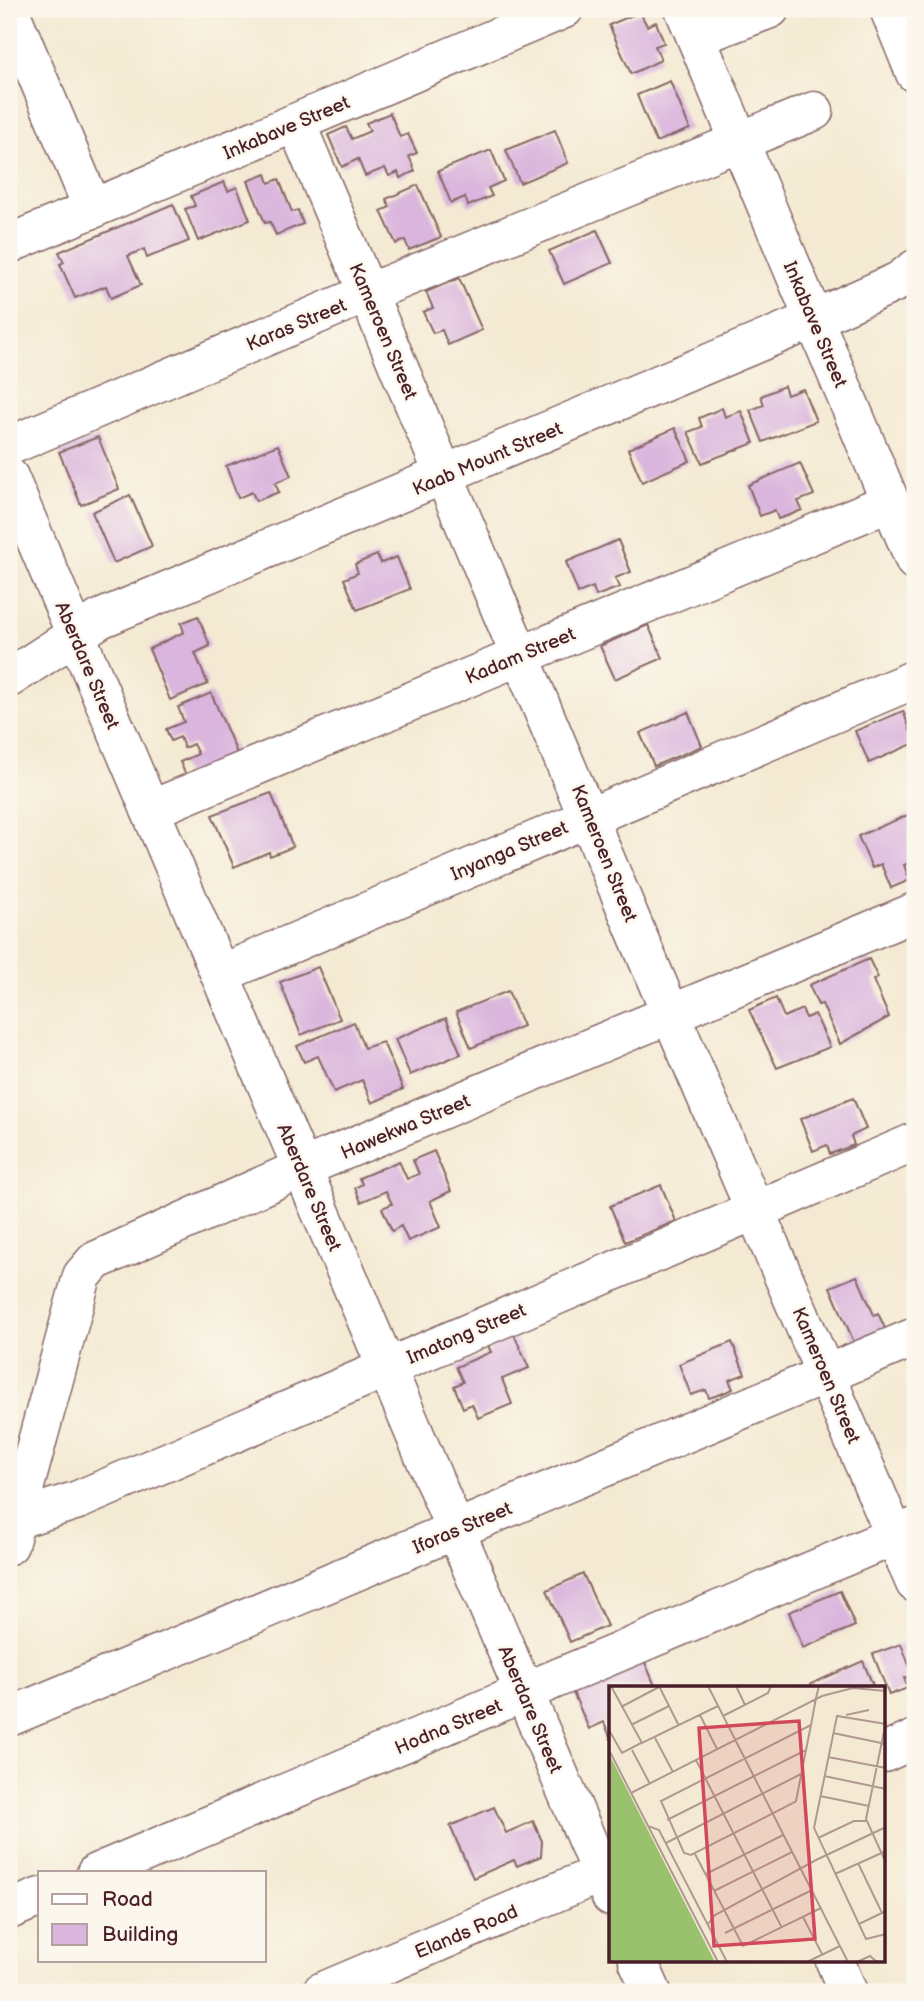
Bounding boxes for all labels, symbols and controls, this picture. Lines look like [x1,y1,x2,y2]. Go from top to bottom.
street label: Inkabave Street [220,91,353,165]
street label: Inkabave Street [778,258,852,391]
street label: Kameroen Street [344,260,422,403]
street label: Karas Street [243,294,350,357]
street label: Kaab Mount Street [409,417,566,501]
street label: Aberdare Street [49,598,124,733]
street label: Kadam Street [462,623,579,690]
street label: Kameroen Street [566,782,642,926]
street label: Inyanga Street [448,816,572,886]
street label: Hawekwa Street [338,1090,474,1165]
street label: Aberdare Street [271,1120,346,1255]
street label: Imatong Street [404,1299,530,1370]
street label: Kameroen Street [787,1304,865,1447]
street label: Iforas Street [410,1497,516,1560]
street label: Aberdare Street [492,1642,567,1777]
inset map [609,1686,886,1962]
street label: Hodna Street [392,1694,506,1760]
legend [38,1871,266,1962]
text: Road [102,1887,153,1912]
street label: Elands Road [412,1900,521,1964]
text: Building [102,1922,178,1947]

